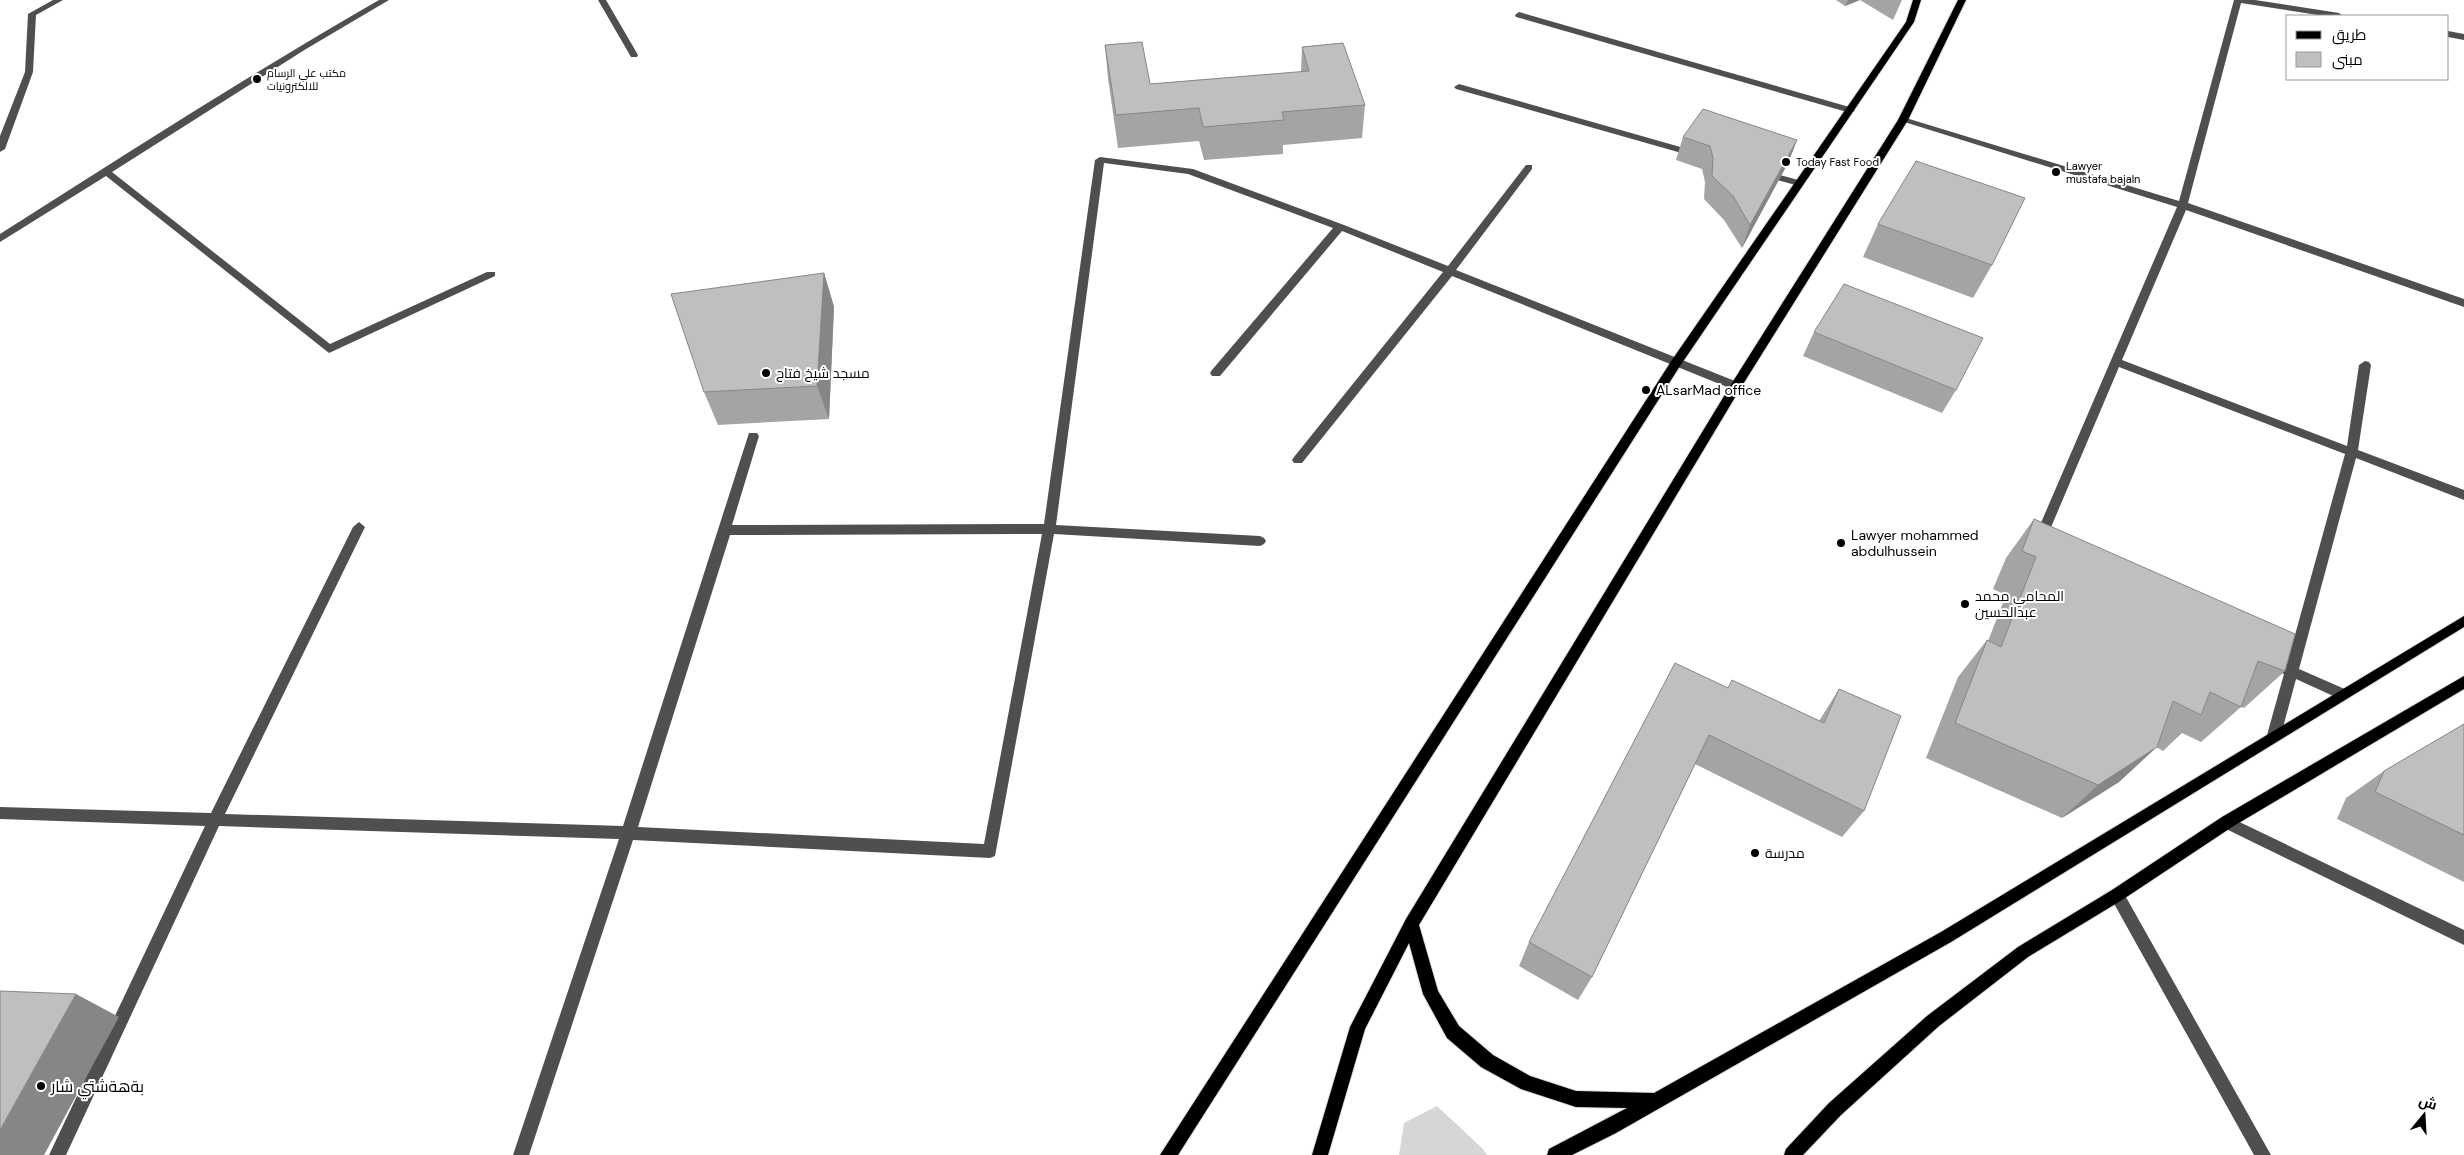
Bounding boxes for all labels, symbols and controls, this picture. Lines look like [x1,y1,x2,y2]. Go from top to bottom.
legend [2286,15,2449,80]
text: طريق [2332,25,2366,45]
text: مبنى [2332,50,2363,70]
place label: مكتب علي الرسام للالكترونيات [267,66,346,93]
marker: مكتب علي الرسام للالكترونيات [251,73,263,85]
place label: Today Fast Food [1796,155,1879,169]
marker: Today Fast Food [1780,156,1792,168]
place label: Lawyer mustafa bajaln [2066,159,2140,186]
marker: Lawyer mustafa bajaln [2050,166,2062,178]
place label: مسجد شيخ فتاح [776,364,870,382]
marker: مسجد شيخ فتاح [760,367,772,379]
place label: ALsarMad office [1656,381,1761,399]
marker: ALsarMad office [1640,384,1652,396]
place label: Lawyer mohammed abdulhussein [1851,526,1979,560]
marker: Lawyer mohammed abdulhussein [1835,537,1847,549]
place label: المحامي محمد عبدالحسين [1975,587,2064,621]
marker: المحامي محمد عبدالحسين [1959,598,1971,610]
place label: مدرسة [1765,844,1805,862]
marker: مدرسة [1749,847,1761,859]
place label: بةهةشتي شار [50,1076,144,1100]
marker: بةهةشتي شار [35,1080,47,1092]
north arrow [2399,1090,2449,1140]
text: ش [2417,1091,2439,1114]

